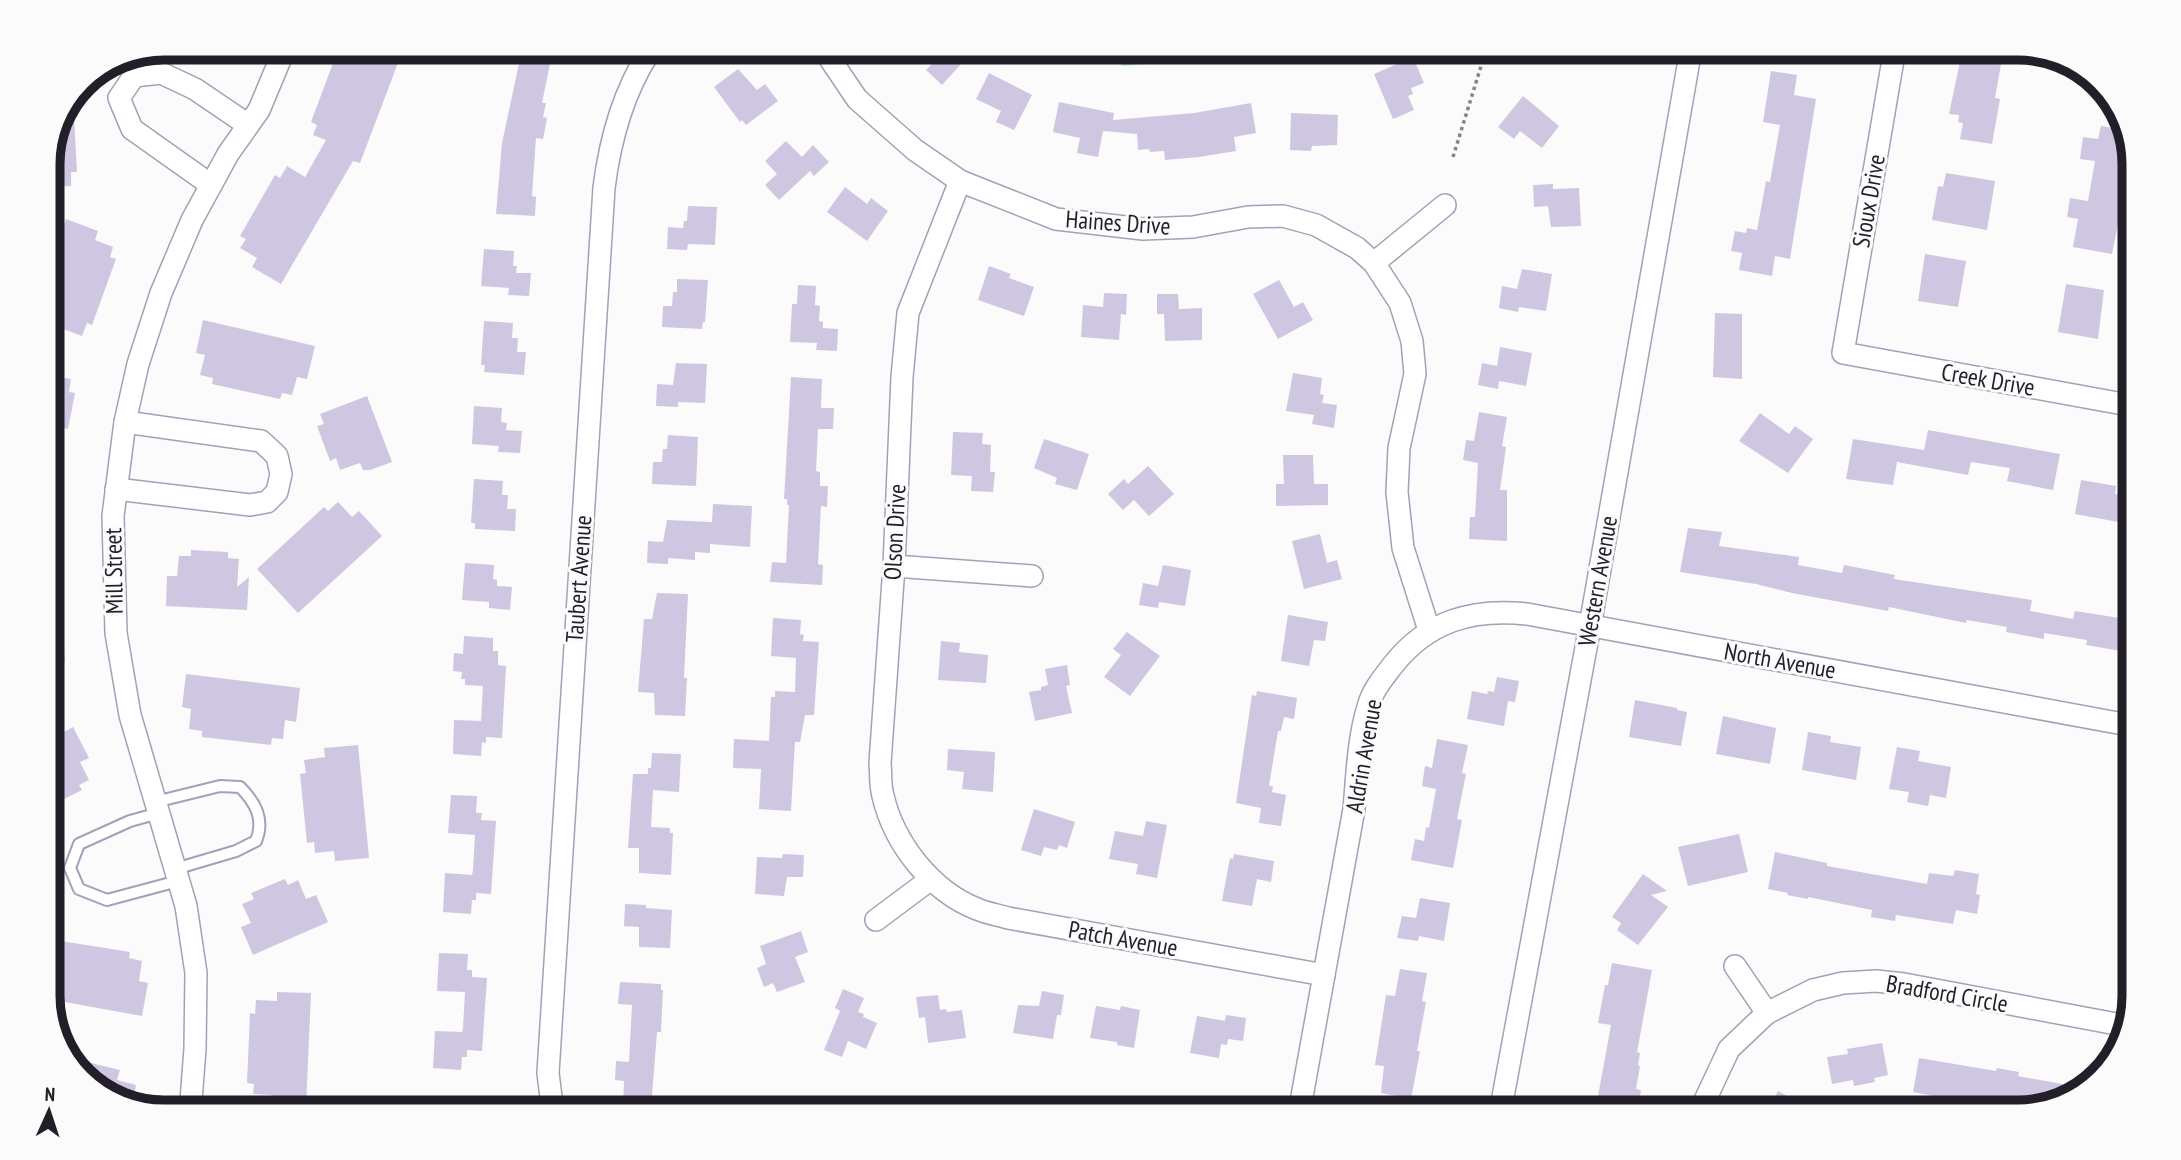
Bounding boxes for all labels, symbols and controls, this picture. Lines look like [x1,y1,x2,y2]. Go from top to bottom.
street label: Sioux Drive [1845,152,1892,250]
street label: Haines Drive [1065,203,1171,242]
street label: Creek Drive [1939,356,2037,403]
street label: Olson Drive [876,483,913,581]
street label: Western Avenue [1571,513,1624,649]
street label: Taubert Avenue [559,514,598,644]
street label: Mill Street [97,527,130,614]
street label: North Avenue [1722,635,1838,686]
street label: Aldrin Avenue [1338,697,1389,815]
street label: Patch Avenue [1066,914,1180,963]
street label: Bradford Circle [1884,968,2010,1019]
north arrow [14,1076,84,1146]
text: N [44,1082,56,1106]

